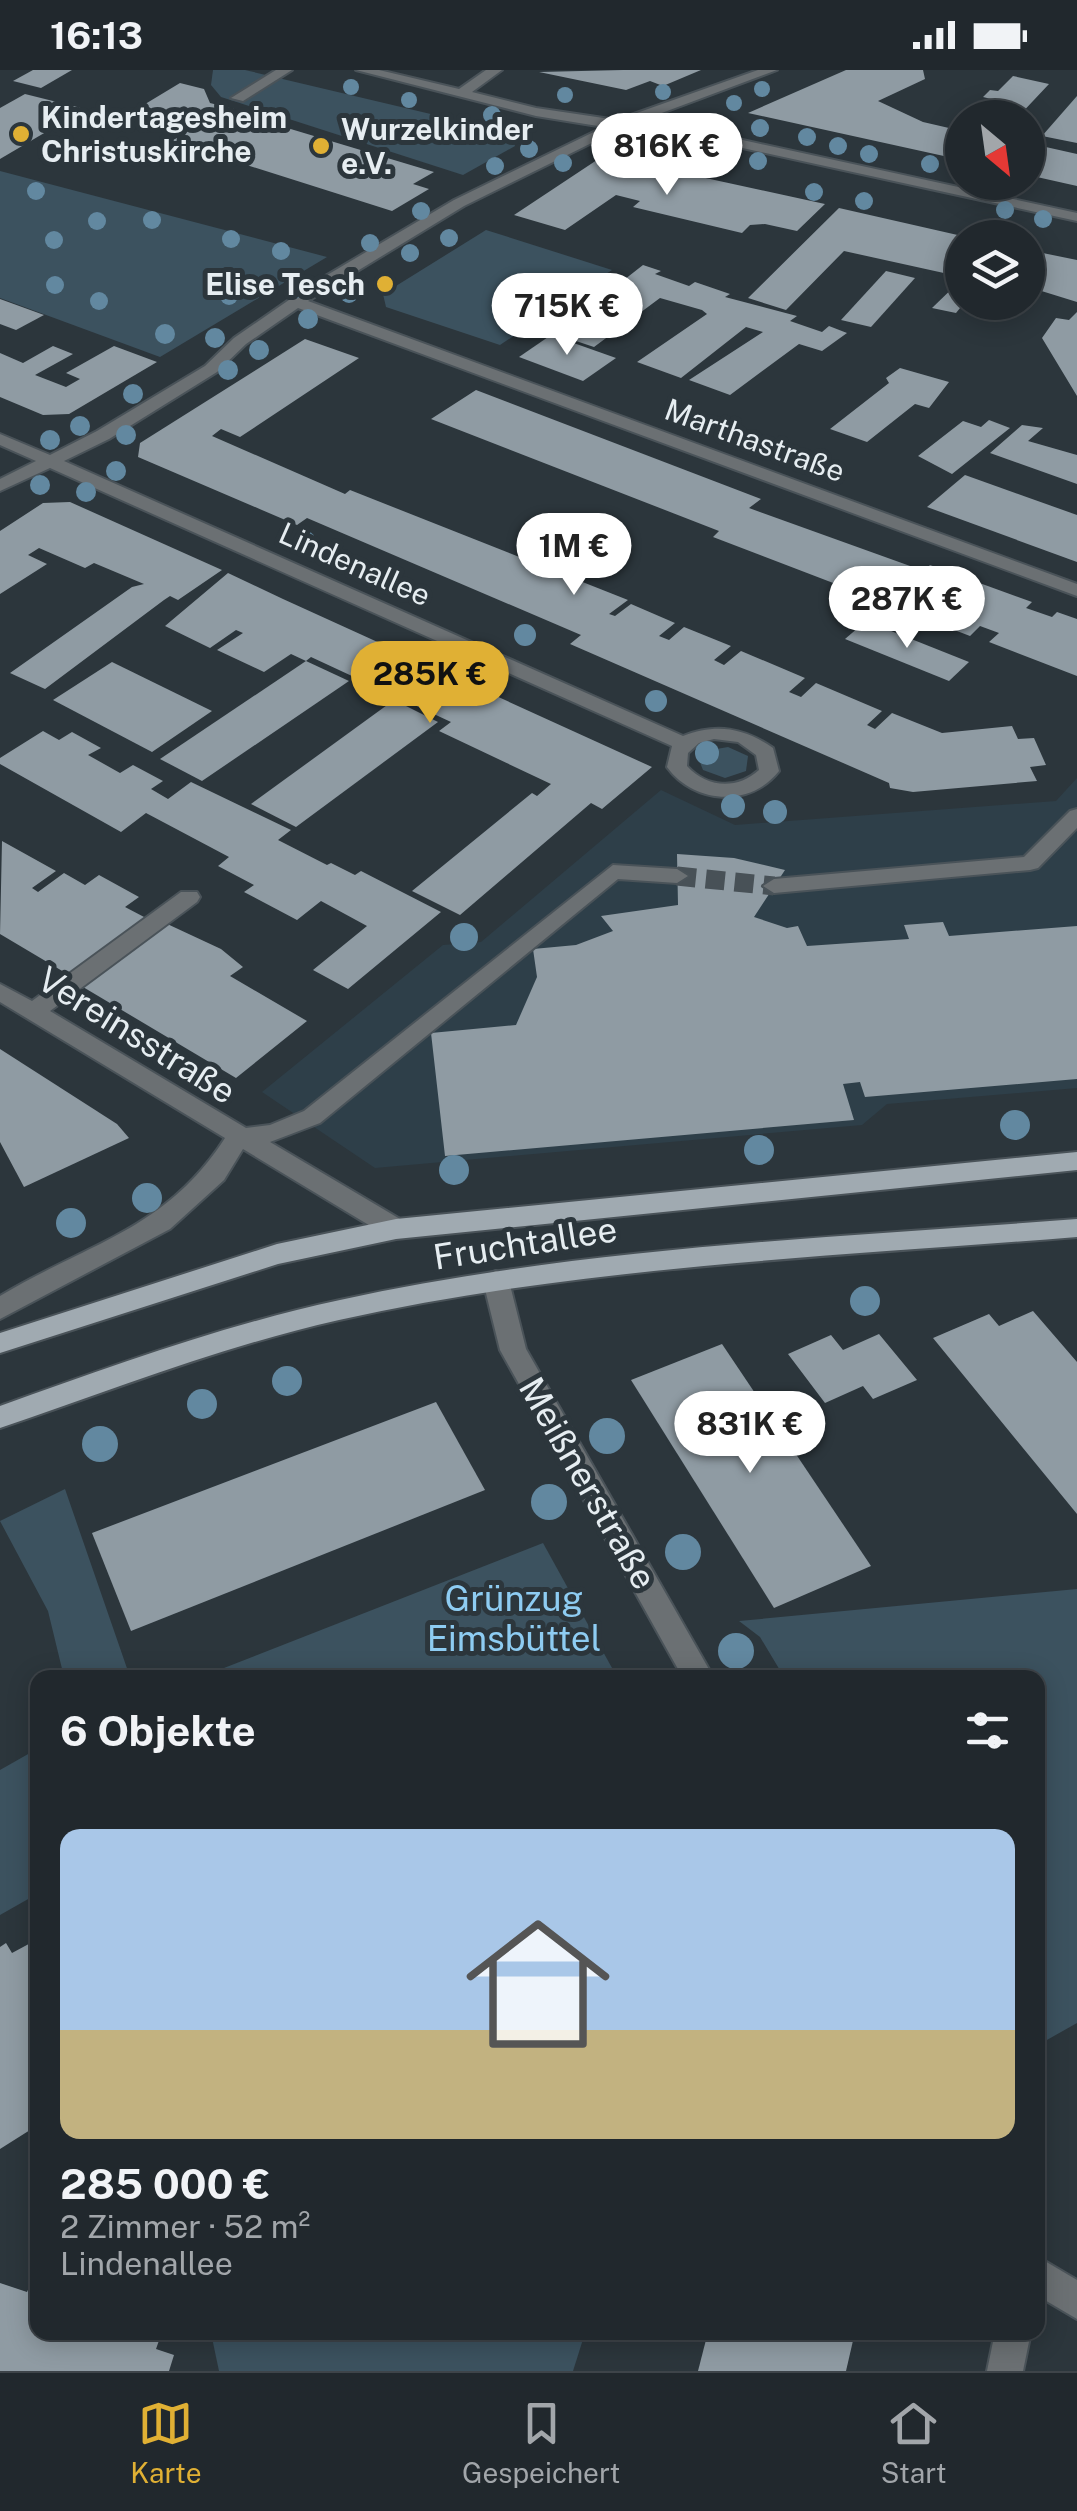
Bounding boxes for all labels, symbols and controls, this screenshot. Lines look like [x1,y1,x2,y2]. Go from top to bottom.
text: 16:13 [50,13,143,58]
place label: Kindertagesheim Christuskirche [41,99,287,169]
north arrow [945,100,1045,200]
map controls [945,100,1045,320]
place label: Wurzelkinder e.V. [341,111,533,181]
pin: 816K € [586,113,748,198]
marker: Kindertagesheim Christuskirche [10,123,32,145]
text: 816K € [613,127,721,164]
marker: Wurzelkinder e.V. [310,135,332,157]
button: layers [945,220,1045,320]
place label: Elise Tesch [205,266,365,302]
marker: Elise Tesch [374,273,396,295]
pin: 715K € [486,273,648,358]
text: 715K € [514,287,620,324]
street label: Marthastraße [660,391,850,489]
pin: 1M € [515,513,633,598]
street label: Lindenallee [274,515,436,613]
text: 1M € [538,527,610,564]
pin: 287K € [826,566,988,651]
text: 287K € [851,580,963,617]
pin: 285K € [349,641,511,726]
text: 285K € [373,655,487,692]
street label: Vereinsstraße [31,958,243,1112]
street label: Fruchtallee [430,1208,620,1278]
street label: Meißnerstraße [511,1370,665,1596]
pin: 831K € [669,1391,831,1476]
text: 831K € [696,1405,804,1442]
park label: Grünzug Eimsbüttel [427,1578,601,1659]
icon: filters [960,1703,1015,1758]
text: 6 Objekte [60,1706,256,1755]
icon: home [448,1894,628,2074]
text: 285 000 € [60,2159,270,2208]
text: 2 Zimmer · 52 m² [60,2208,310,2245]
text: Lindenallee [60,2245,233,2282]
tab: Karte [130,2396,202,2489]
tab: Gespeichert [462,2396,620,2489]
tab: Start [881,2396,947,2489]

